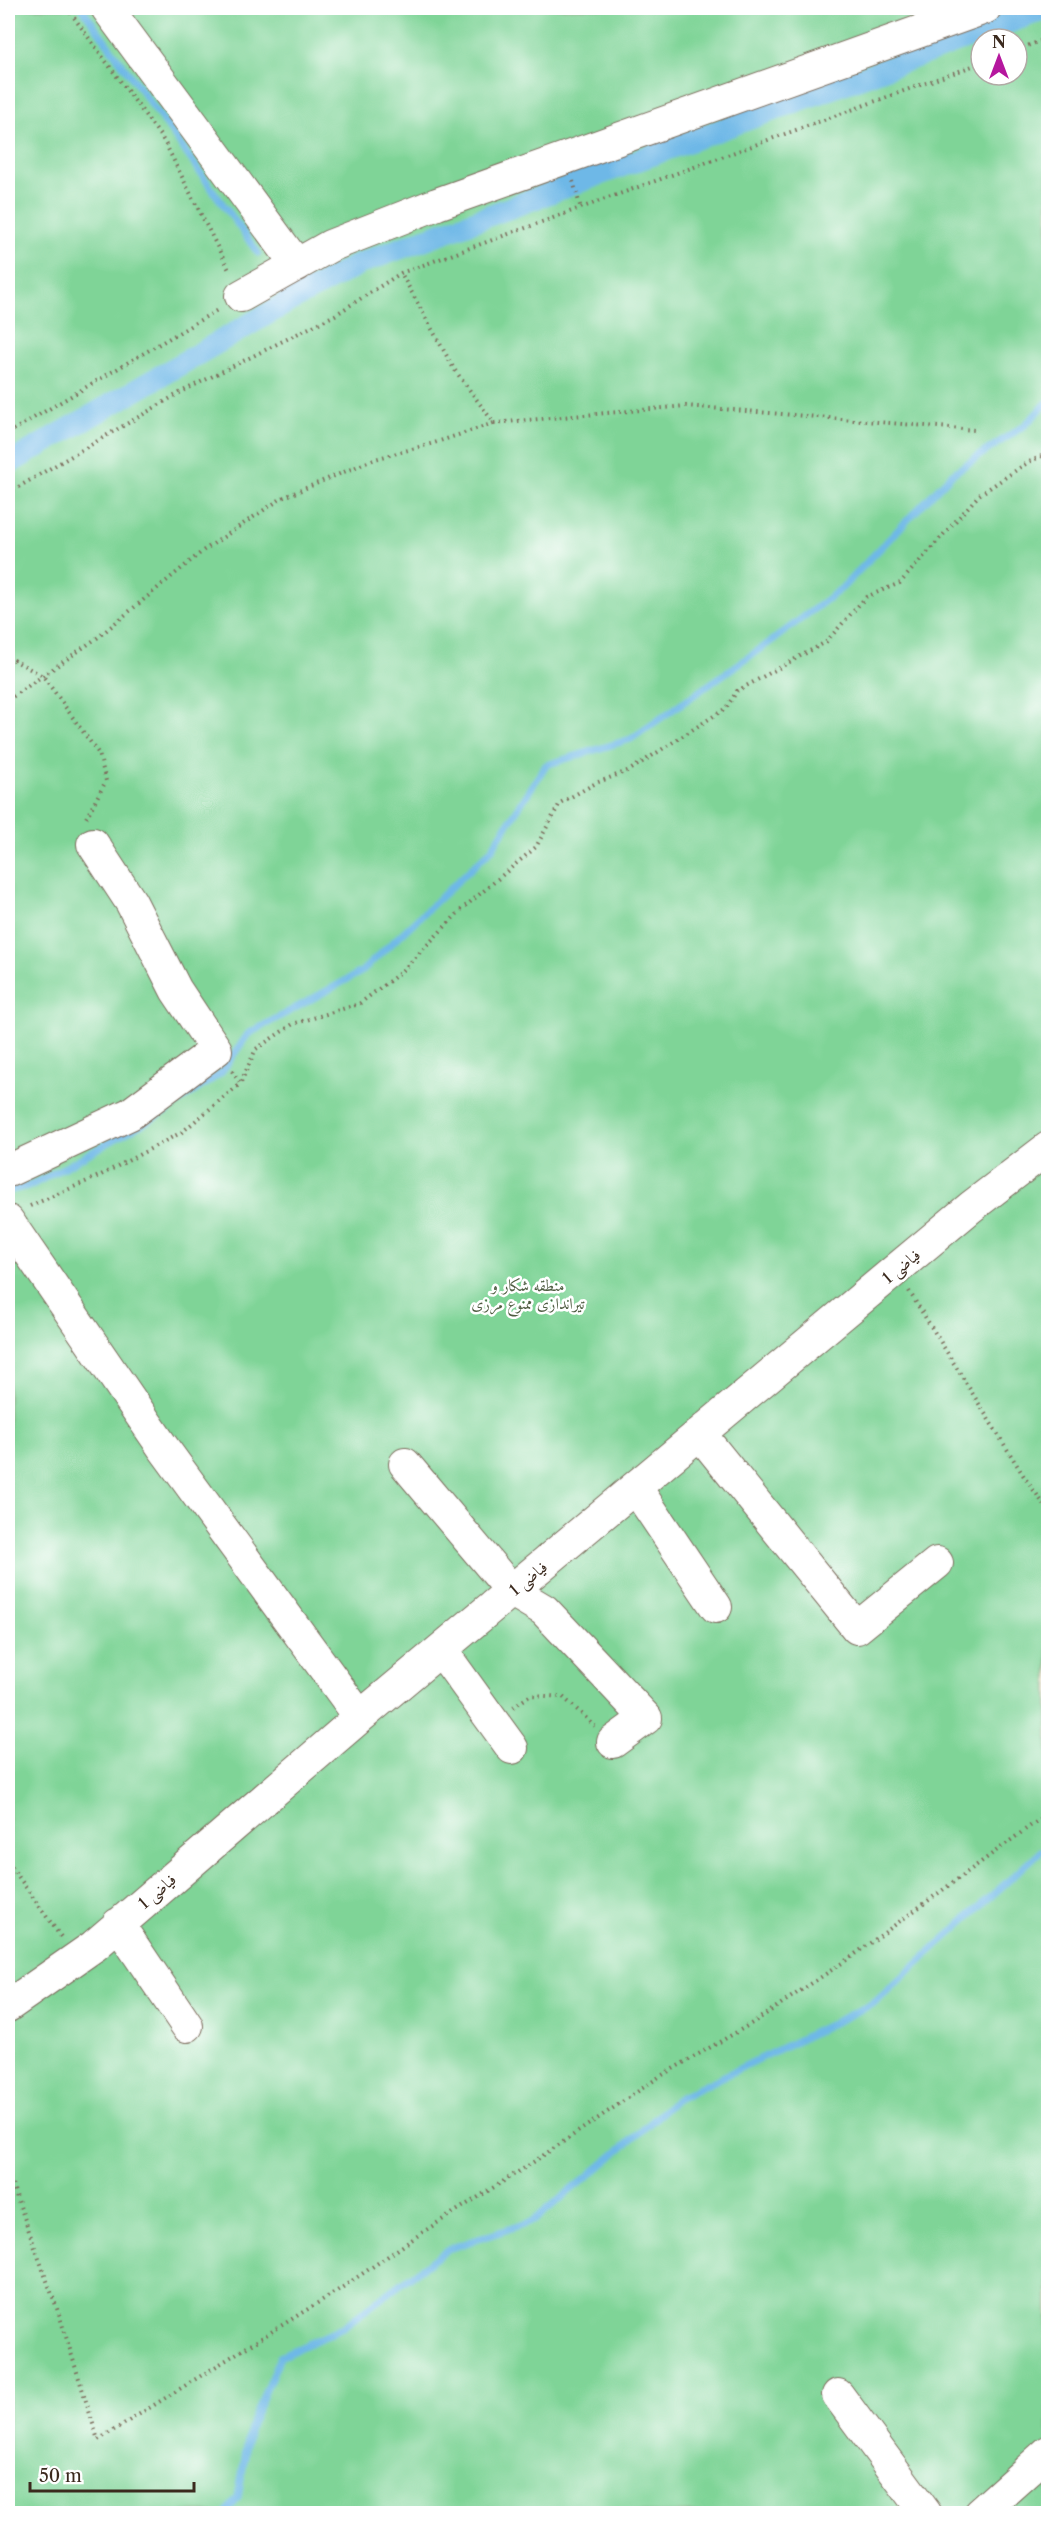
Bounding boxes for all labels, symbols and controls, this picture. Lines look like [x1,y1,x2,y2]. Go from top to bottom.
north arrow [969,27,1029,87]
text: N [992,32,1006,52]
street label: فیاضی 1 [878,1244,925,1289]
park label: منطقه شکار و تیراندازی ممنوع مرزی [471,1275,586,1317]
street label: فیاضی 1 [505,1556,552,1601]
street label: فیاضی 1 [134,1869,181,1914]
scale bar [30,2455,194,2493]
text: 50 m [39,2465,82,2487]

